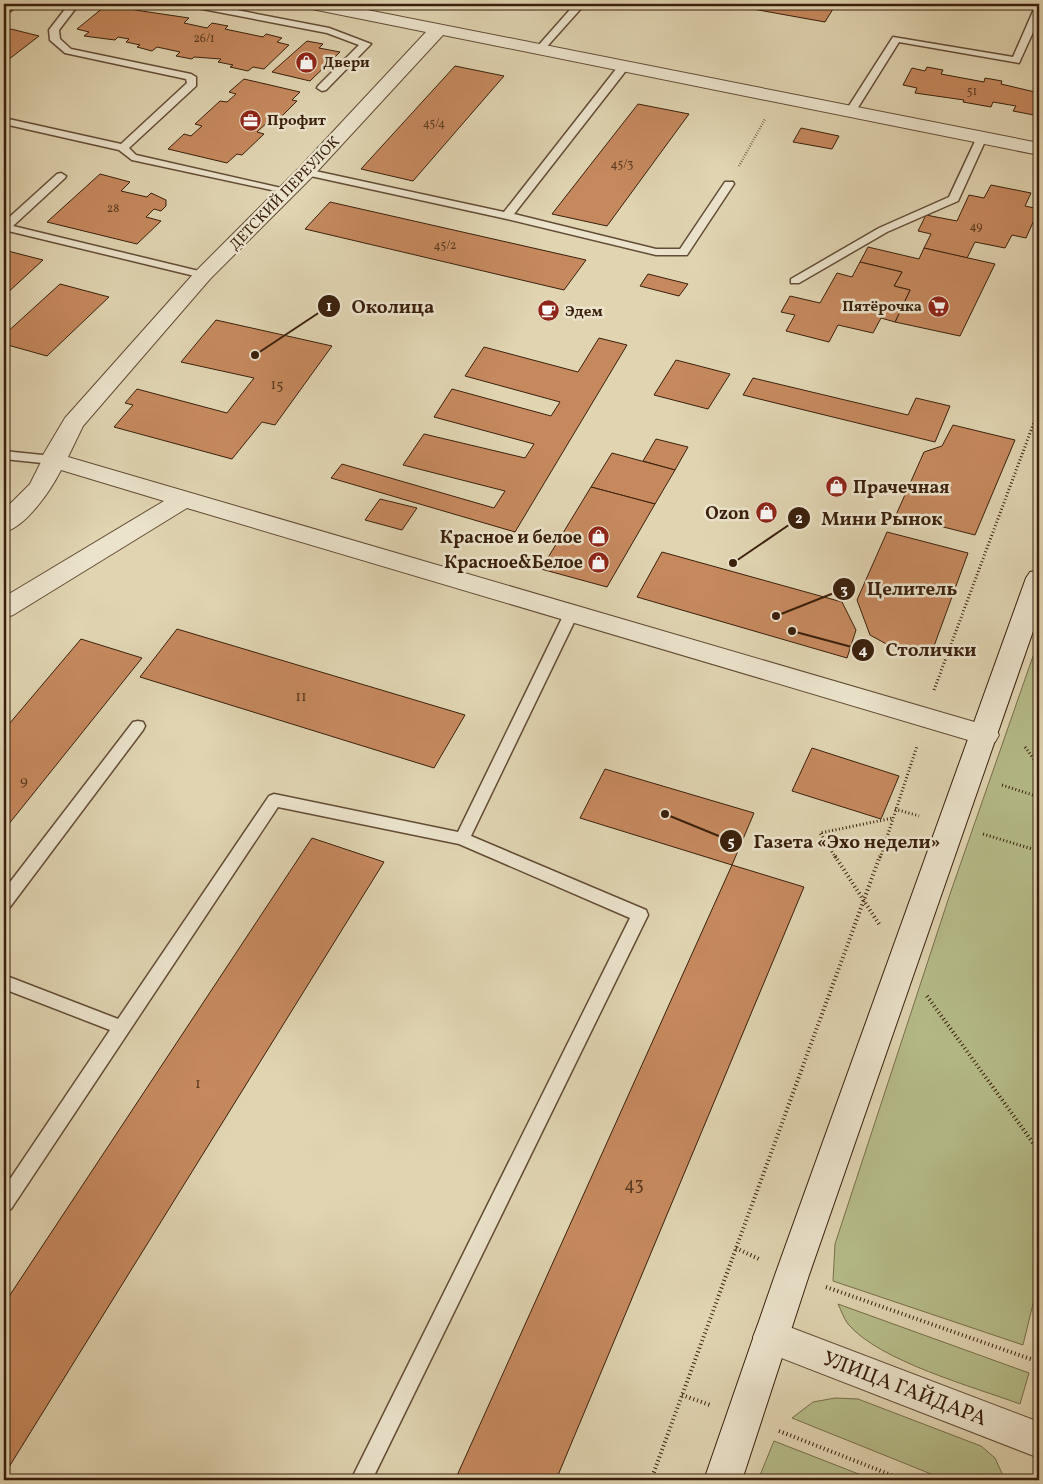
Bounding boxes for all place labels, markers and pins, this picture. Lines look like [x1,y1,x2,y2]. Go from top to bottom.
shop icon: Двери [295,50,319,74]
place label: Двери [323,53,370,74]
office icon: Профит [239,108,263,132]
place label: Профит [267,111,327,132]
callout: Околица [316,289,444,323]
supermarket icon: Пятёрочка [926,294,950,318]
place label: Пятёрочка [842,297,922,318]
cafe icon: Эдем [537,299,561,323]
place label: Эдем [565,302,603,323]
shop icon: Прачечная [825,475,849,499]
place label: Прачечная [853,476,949,501]
shop icon: Ozon [754,501,778,525]
callout: Мини Рынок [786,501,953,535]
place label: Ozon [705,502,750,527]
shop icon: Красное и белое [586,525,610,549]
place label: Красное и белое [440,526,582,551]
shop icon: Красное&Белое [587,550,611,574]
place label: Красное&Белое [444,551,583,576]
callout: Целитель [831,572,967,606]
callout: Столички [851,633,987,667]
callout: Газета «Эхо недели» [719,824,951,858]

